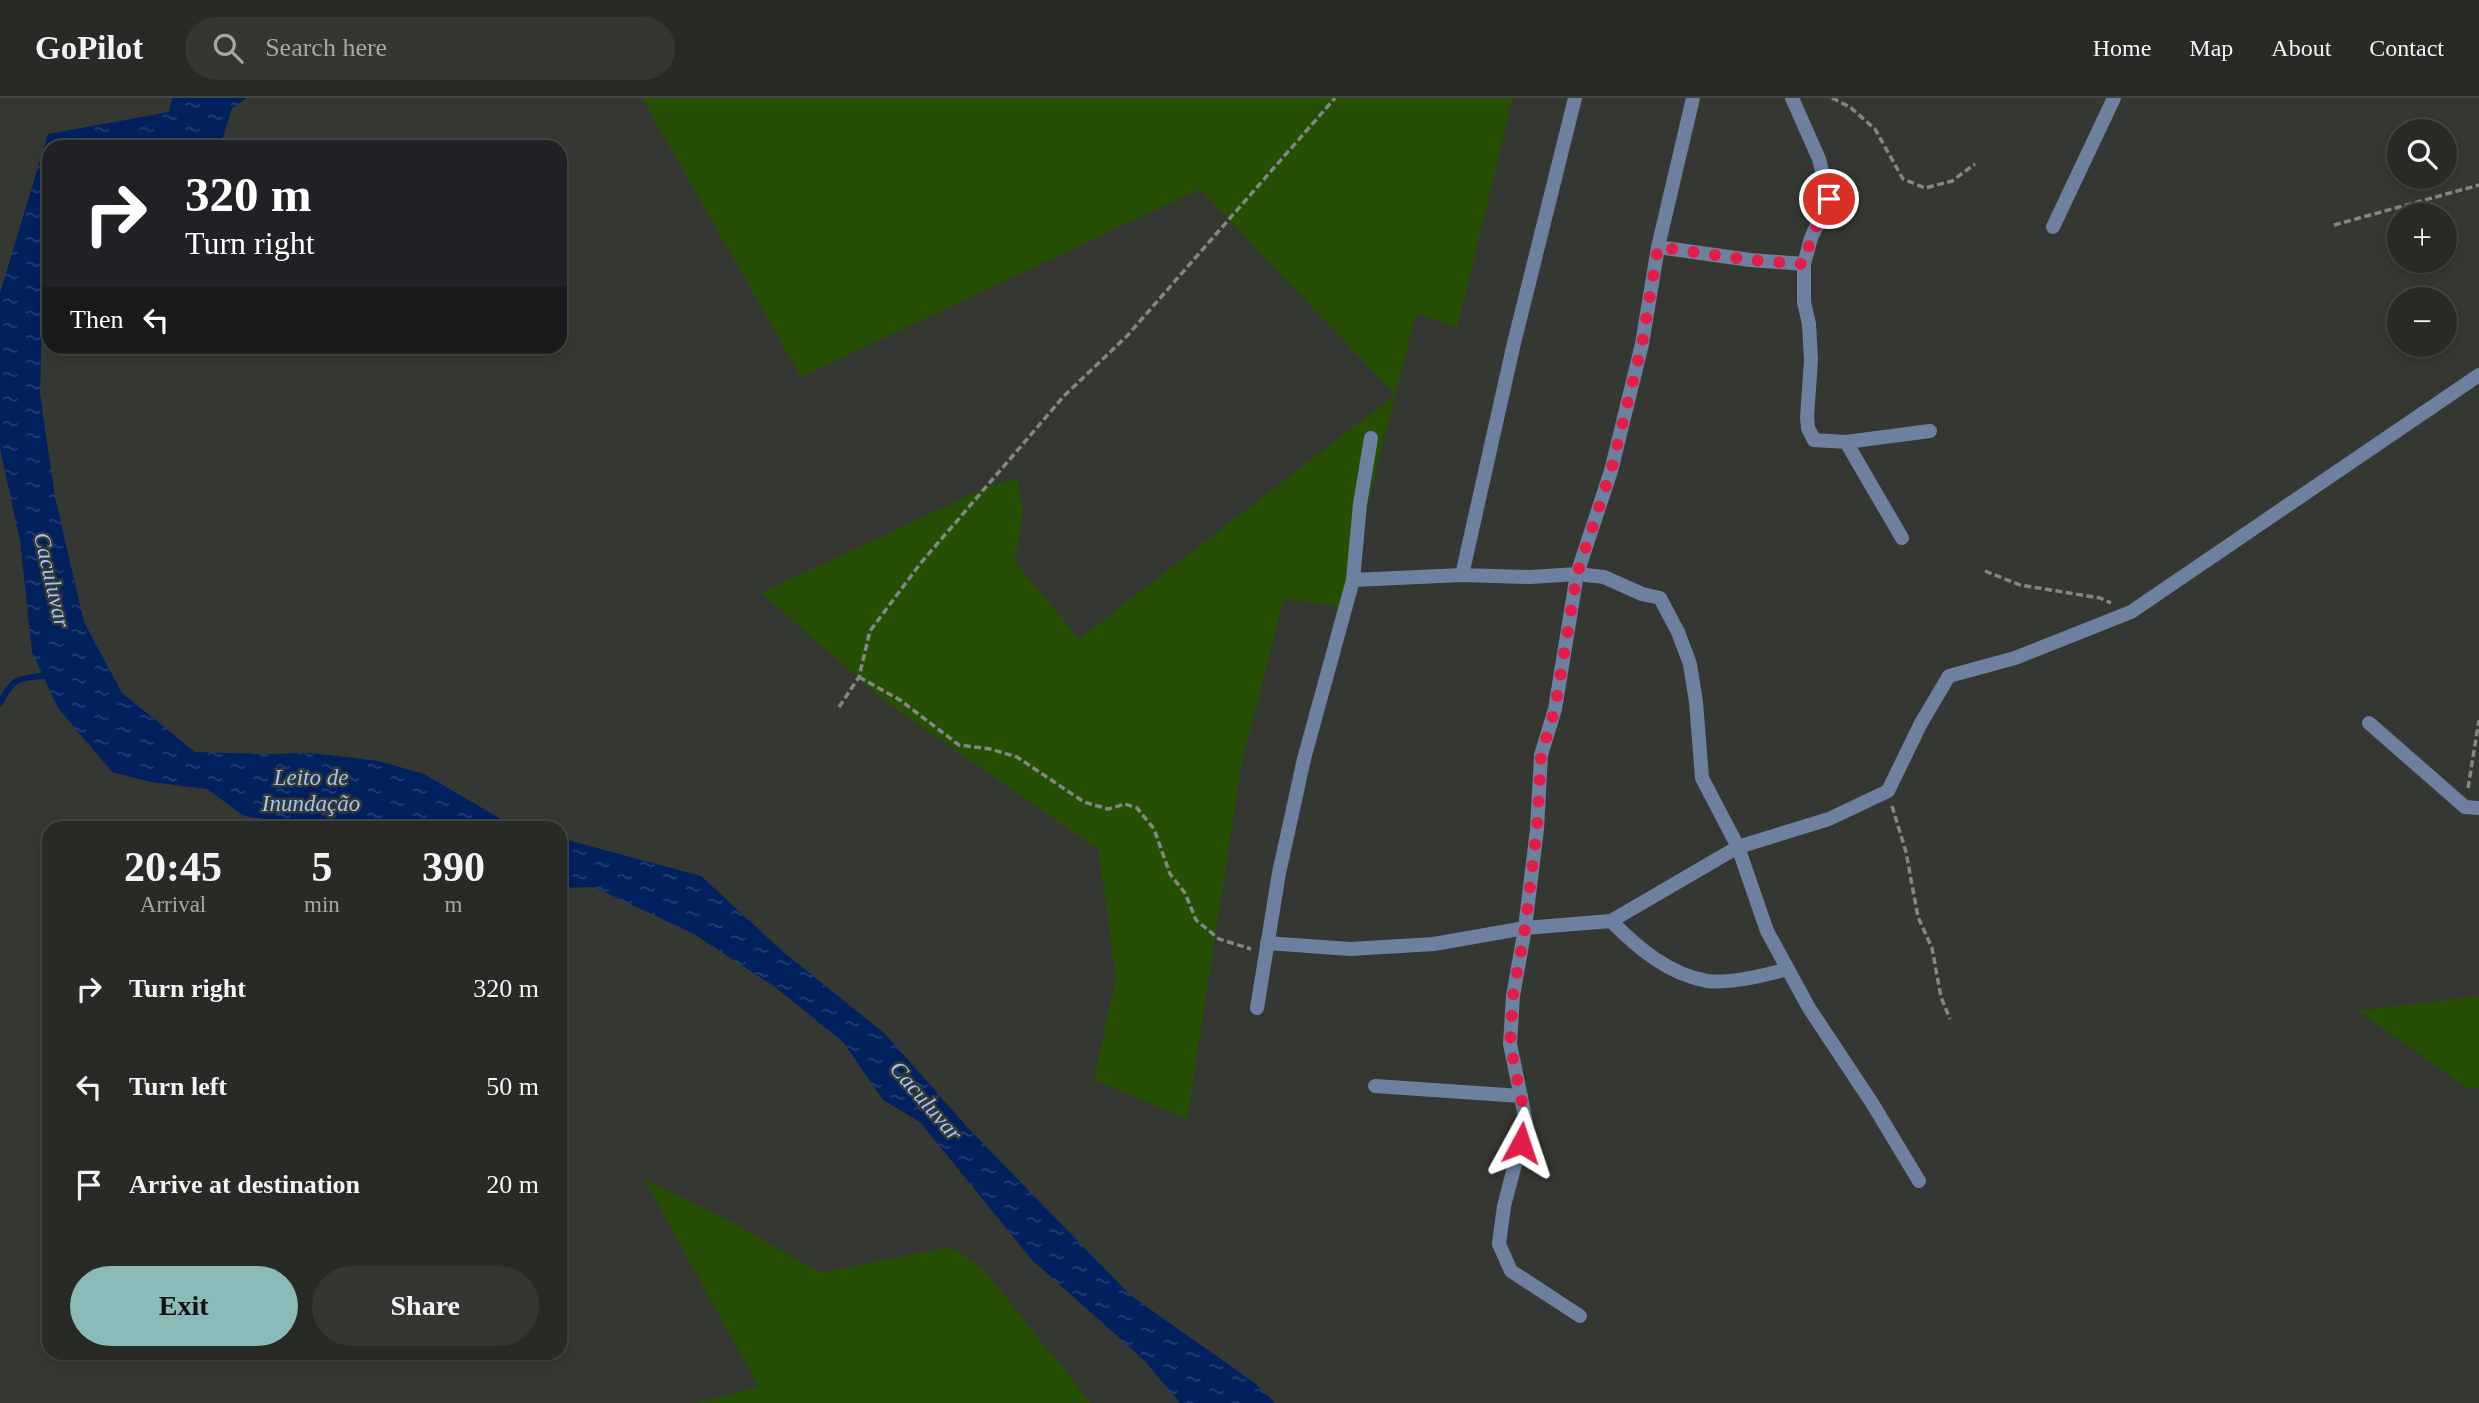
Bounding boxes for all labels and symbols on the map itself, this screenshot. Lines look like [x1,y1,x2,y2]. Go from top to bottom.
pin [1799,169,1859,229]
water label: Caculuvar [29,530,75,631]
water label: Leito de Inundação [261,765,360,816]
water label: Caculuvar [885,1056,968,1147]
position arrow [1484,1106,1558,1180]

